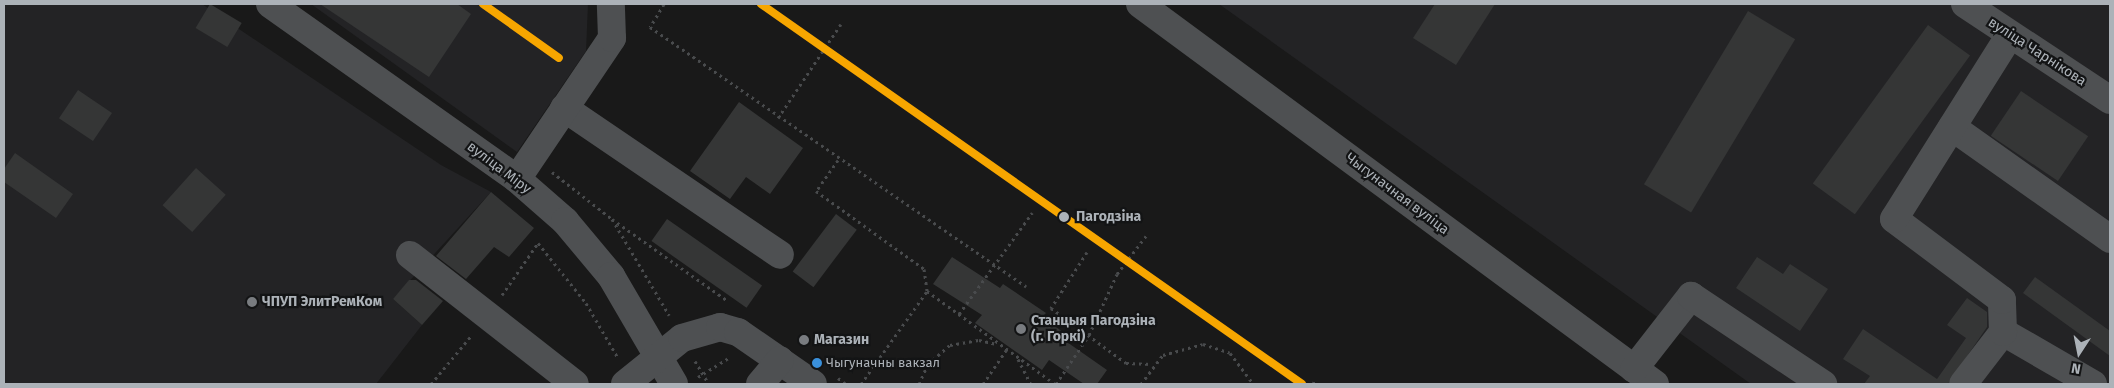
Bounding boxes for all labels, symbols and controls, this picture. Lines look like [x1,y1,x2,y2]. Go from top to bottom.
street label: вуліца Чарнікова [1985,14,2089,90]
street label: вуліца Міру [464,138,534,198]
street label: Чыгуначная вуліца [1342,150,1452,238]
marker: Пагодзіна [1055,208,1073,226]
place label: Пагодзіна [1076,209,1141,225]
place label: ЧПУП ЭлитРемКом [262,294,382,310]
marker: ЧПУП ЭлитРемКом [246,296,258,308]
place label: Станцыя Пагодзіна (г. Горкі) [1031,313,1156,346]
marker: Станцыя Пагодзіна (г. Горкі) [1015,323,1027,335]
north arrow [2054,328,2104,378]
place label: Магазин [814,332,869,348]
marker: Магазин [798,334,810,346]
place label: Чыгуначны вакзал [826,355,940,371]
marker: Чыгуначны вакзал [812,358,822,368]
text: N [2070,359,2082,377]

